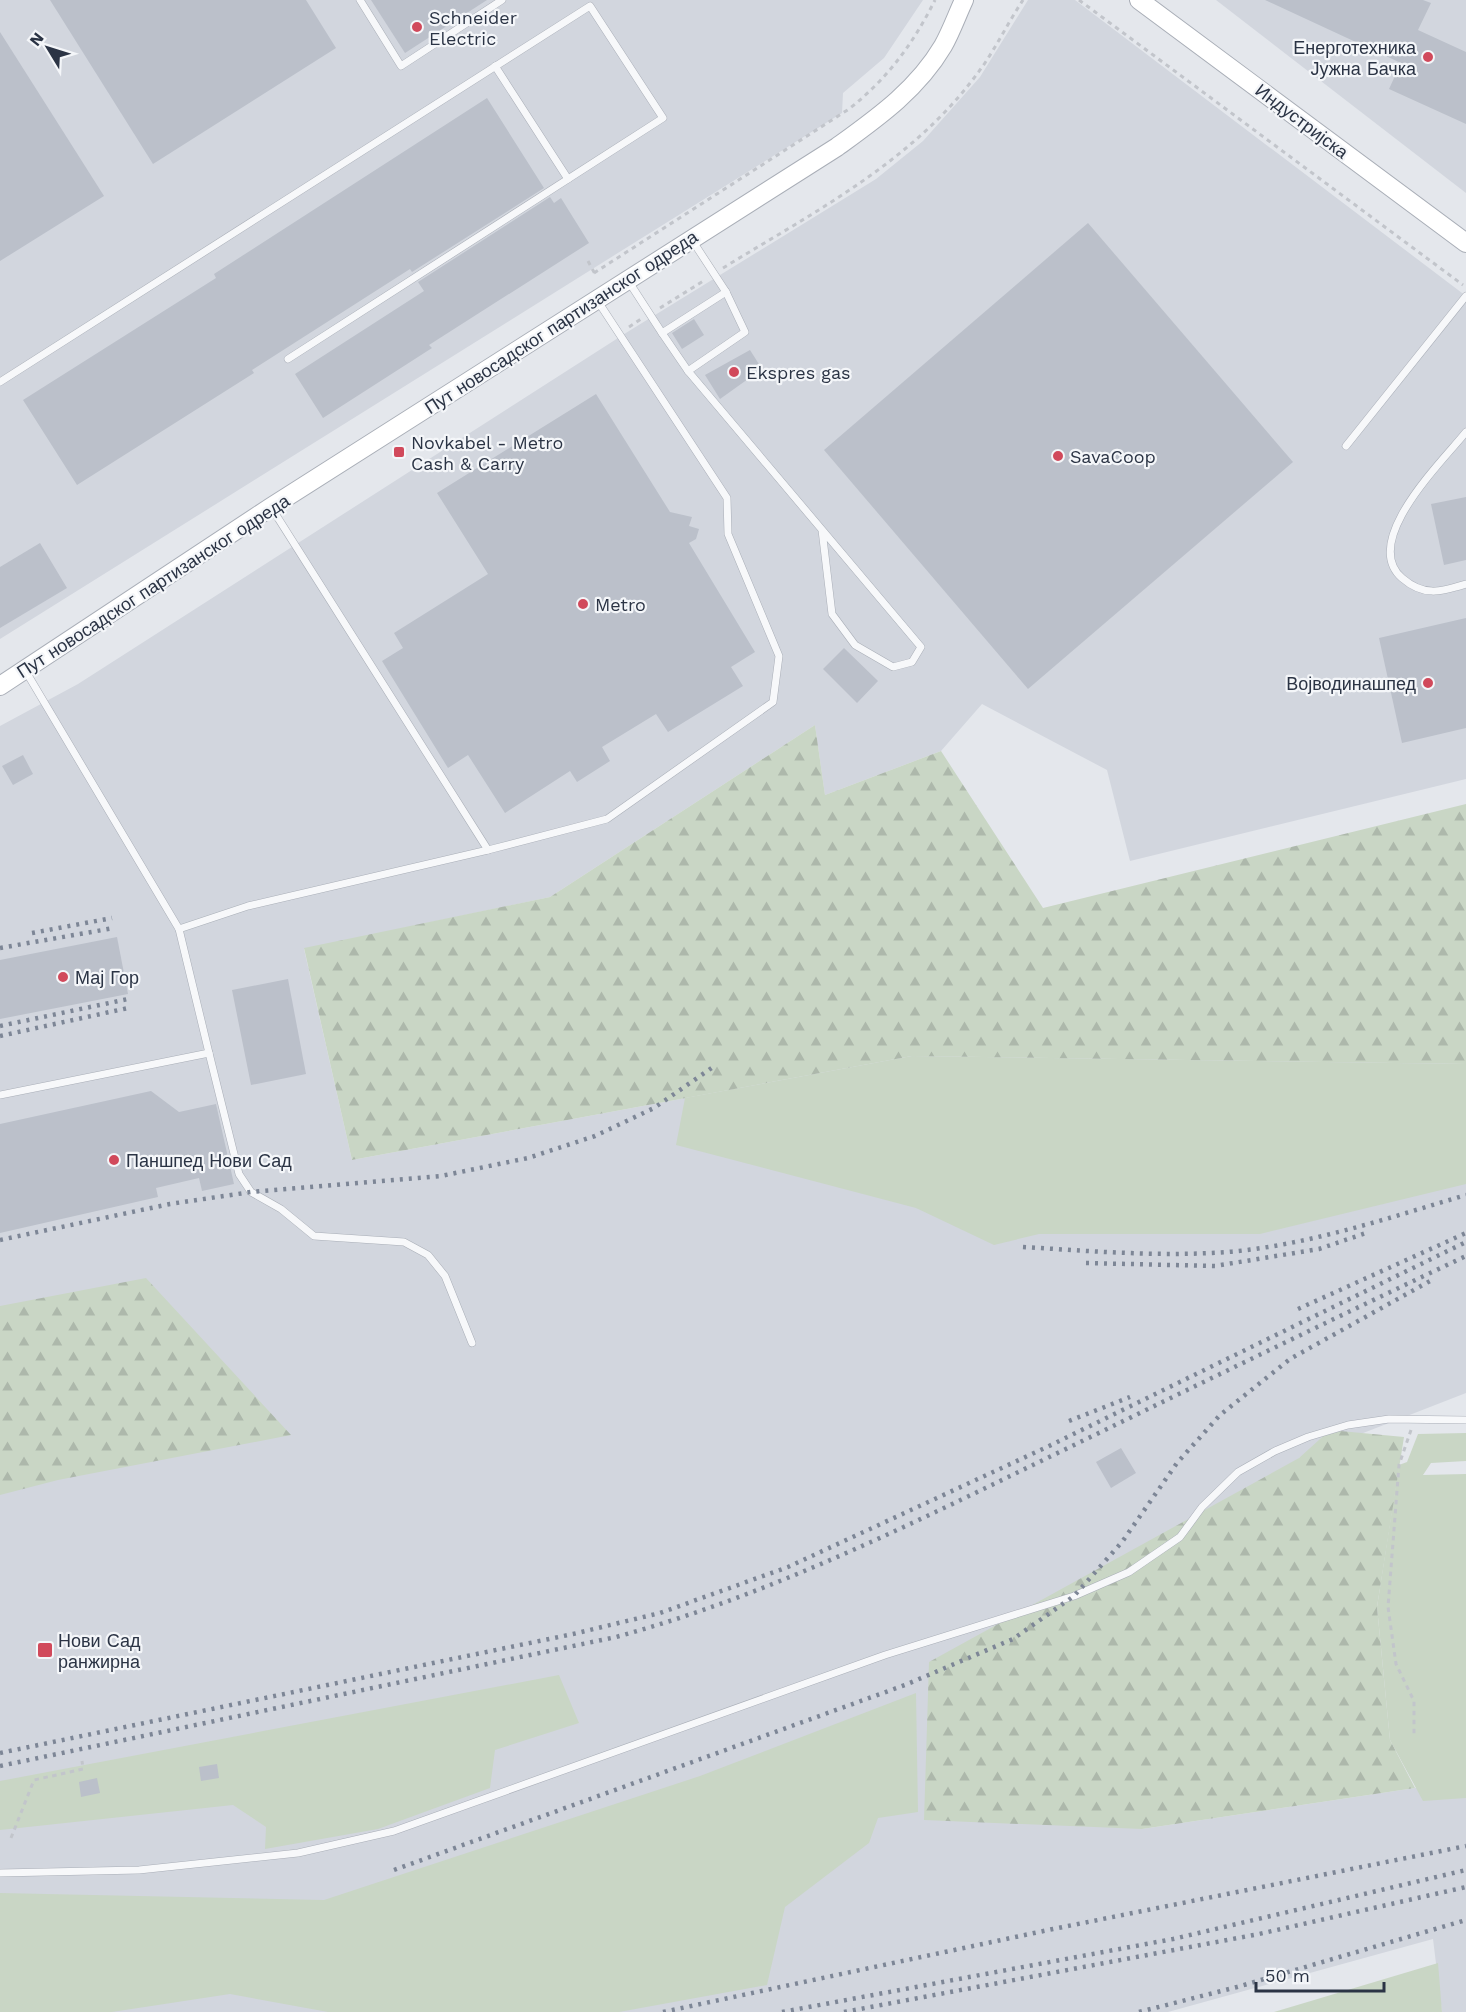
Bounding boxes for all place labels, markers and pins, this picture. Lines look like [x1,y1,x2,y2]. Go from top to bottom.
place label: Schneider Electric [429,7,517,49]
marker: Schneider Electric [410,20,424,34]
place label: Енерготехника Јужна Бачка [1293,37,1417,79]
marker: Енерготехника Јужна Бачка [1421,50,1435,64]
place label: Ekspres gas [746,362,851,383]
marker: Ekspres gas [727,365,741,379]
place label: Novkabel - Metro Cash & Carry [411,432,563,474]
marker: Novkabel - Metro Cash & Carry [392,445,406,459]
place label: SavaCoop [1070,446,1156,467]
marker: SavaCoop [1051,449,1065,463]
place label: Metro [595,594,646,615]
marker: Metro [576,597,590,611]
place label: Војводинашпед [1286,673,1416,694]
marker: Војводинашпед [1421,676,1435,690]
place label: Мај Гор [75,967,139,988]
marker: Мај Гор [56,970,70,984]
place label: Паншпед Нови Сад [126,1150,292,1171]
marker: Паншпед Нови Сад [107,1153,121,1167]
place label: Нови Сад ранжирна [58,1630,141,1672]
marker: Нови Сад ранжирна [36,1641,54,1659]

